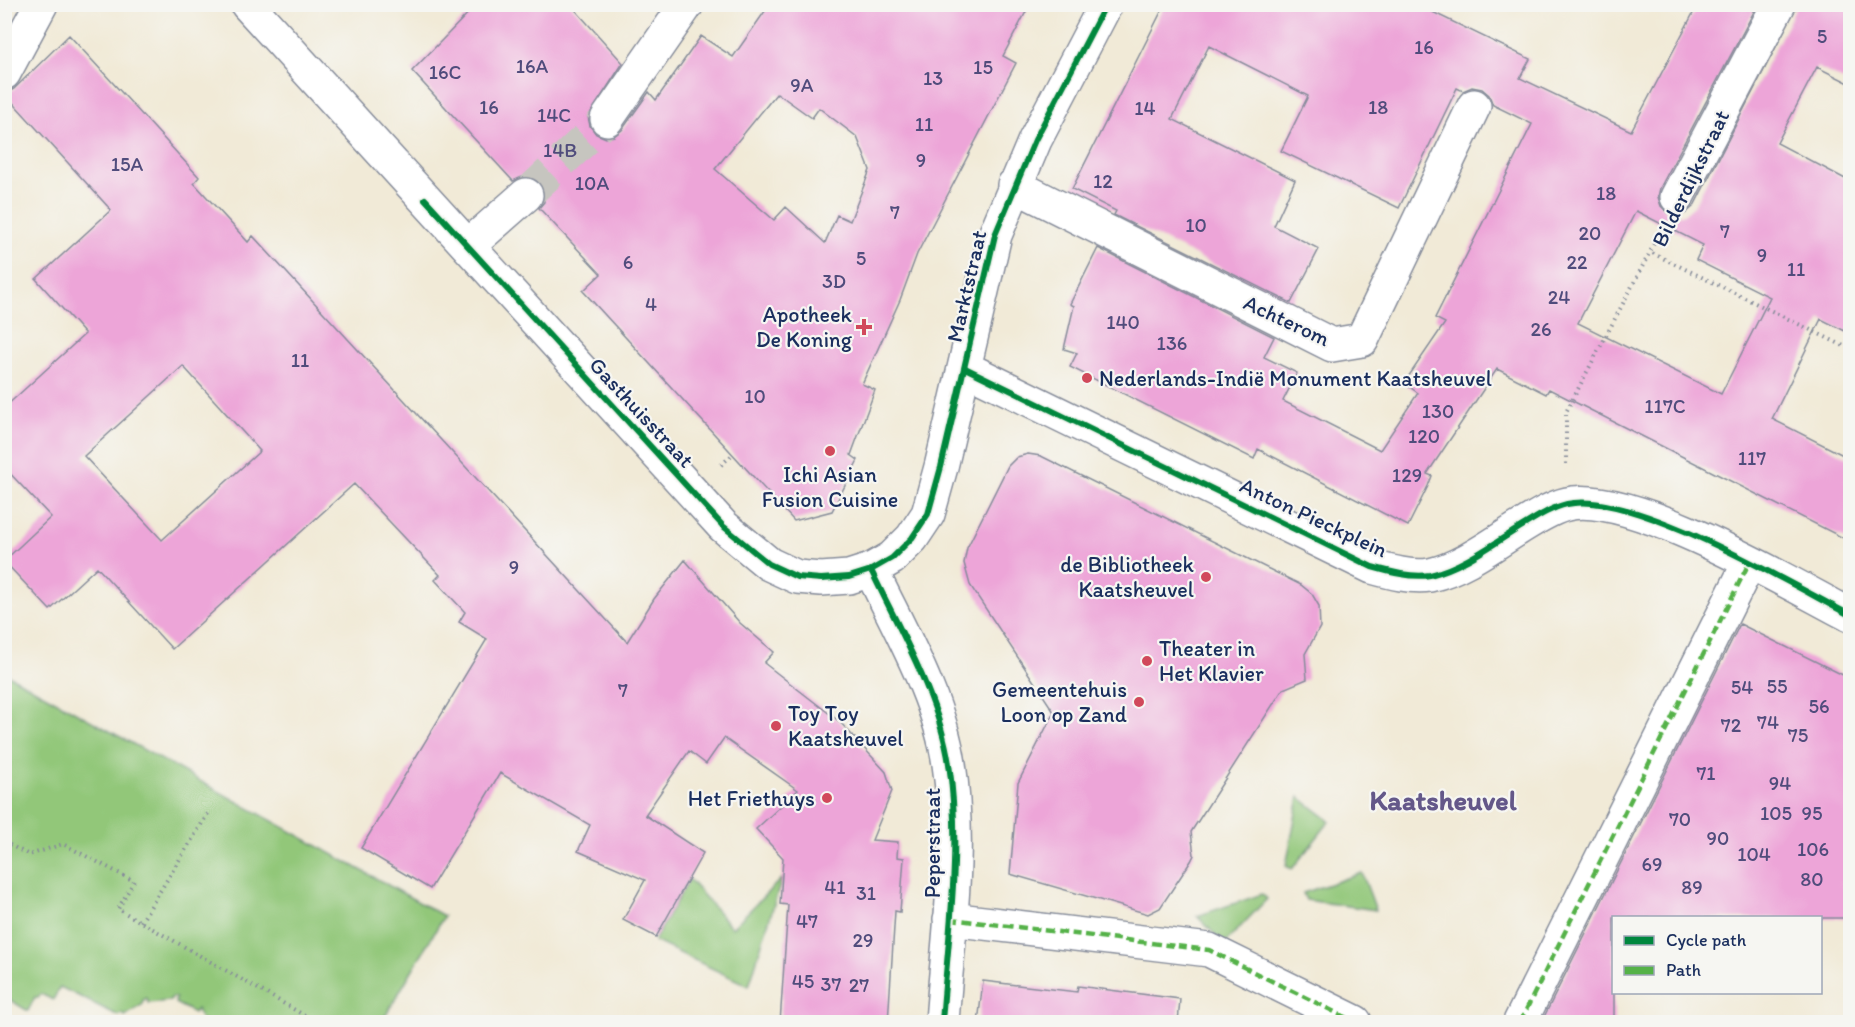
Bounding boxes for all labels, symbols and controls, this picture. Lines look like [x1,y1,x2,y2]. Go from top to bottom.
house number: 5 [1817,24,1827,48]
house number: 16 [1414,35,1434,59]
house number: 16A [516,54,549,78]
house number: 15 [973,55,993,79]
house number: 16C [429,60,461,84]
house number: 13 [923,66,943,90]
house number: 9A [790,73,814,97]
house number: 16 [479,95,499,119]
house number: 18 [1368,95,1388,119]
house number: 14 [1134,96,1156,120]
house number: 14C [537,103,571,127]
street label: Bilderdijkstraat [1646,105,1735,251]
house number: 11 [915,112,933,136]
house number: 14B [543,138,577,162]
house number: 9 [916,148,926,172]
house number: 15A [111,152,143,176]
house number: 12 [1093,169,1113,193]
house number: 10A [575,171,609,195]
house number: 18 [1596,181,1616,205]
house number: 7 [890,200,900,224]
house number: 10 [1185,213,1207,237]
house number: 7 [1720,219,1730,243]
house number: 20 [1579,221,1601,245]
street label: Marktstraat [940,227,992,345]
house number: 9 [1757,243,1767,267]
house number: 5 [856,246,866,270]
house number: 6 [623,250,633,274]
house number: 22 [1566,250,1588,274]
house number: 11 [1787,257,1805,281]
house number: 3D [822,269,846,293]
house number: 24 [1548,285,1570,309]
street label: Achterom [1239,289,1334,352]
house number: 4 [645,292,657,316]
place label: Apotheek De Koning [756,301,853,353]
house number: 140 [1106,310,1140,334]
house number: 26 [1530,317,1552,341]
marker: Apotheek De Koning [857,320,871,334]
house number: 136 [1157,331,1187,355]
house number: 11 [291,348,309,372]
street label: Gasthuisstraat [584,352,700,473]
place label: Nederlands-Indië Monument Kaatsheuvel [1099,365,1492,392]
marker: Nederlands-Indië Monument Kaatsheuvel [1080,371,1094,385]
house number: 10 [744,384,766,408]
house number: 117C [1644,394,1686,418]
house number: 130 [1422,399,1454,423]
house number: 120 [1408,424,1440,448]
marker: Ichi Asian Fusion Cuisine [823,444,837,458]
house number: 117 [1738,446,1766,470]
place label: Ichi Asian Fusion Cuisine [762,461,898,513]
house number: 129 [1392,463,1422,487]
street label: Anton Pieckplein [1236,472,1392,564]
place label: de Bibliotheek Kaatsheuvel [1060,551,1195,603]
house number: 9 [509,555,519,579]
marker: de Bibliotheek Kaatsheuvel [1199,570,1213,584]
place label: Theater in Het Klavier [1159,635,1264,687]
marker: Theater in Het Klavier [1140,654,1154,668]
house number: 55 [1767,674,1788,698]
house number: 54 [1731,675,1753,699]
place label: Gemeentehuis Loon op Zand [992,676,1127,728]
house number: 7 [618,678,628,702]
house number: 56 [1808,694,1830,718]
marker: Gemeentehuis Loon op Zand [1132,695,1146,709]
place label: Toy Toy Kaatsheuvel [788,700,904,752]
house number: 74 [1757,710,1779,734]
house number: 72 [1721,713,1742,737]
marker: Toy Toy Kaatsheuvel [769,719,783,733]
house number: 75 [1788,723,1808,747]
house number: 71 [1696,761,1716,785]
house number: 94 [1769,771,1791,795]
district label: Kaatsheuvel [1369,783,1517,817]
place label: Het Friethuys [688,785,815,812]
street label: Peperstraat [919,788,946,898]
marker: Het Friethuys [820,791,834,805]
house number: 105 [1760,801,1792,825]
house number: 95 [1802,801,1822,825]
house number: 70 [1669,807,1691,831]
house number: 90 [1707,826,1729,850]
house number: 106 [1797,837,1829,861]
house number: 104 [1737,842,1771,866]
house number: 69 [1641,852,1663,876]
house number: 80 [1800,867,1824,891]
house number: 41 [824,875,846,899]
house number: 89 [1681,875,1703,899]
house number: 31 [856,881,876,905]
house number: 47 [796,909,818,933]
legend [1612,916,1822,994]
house number: 29 [853,928,873,952]
text: Cycle path [1666,929,1747,951]
text: Path [1666,959,1701,981]
house number: 45 [792,969,814,993]
house number: 37 [821,972,841,996]
house number: 27 [849,973,869,997]

